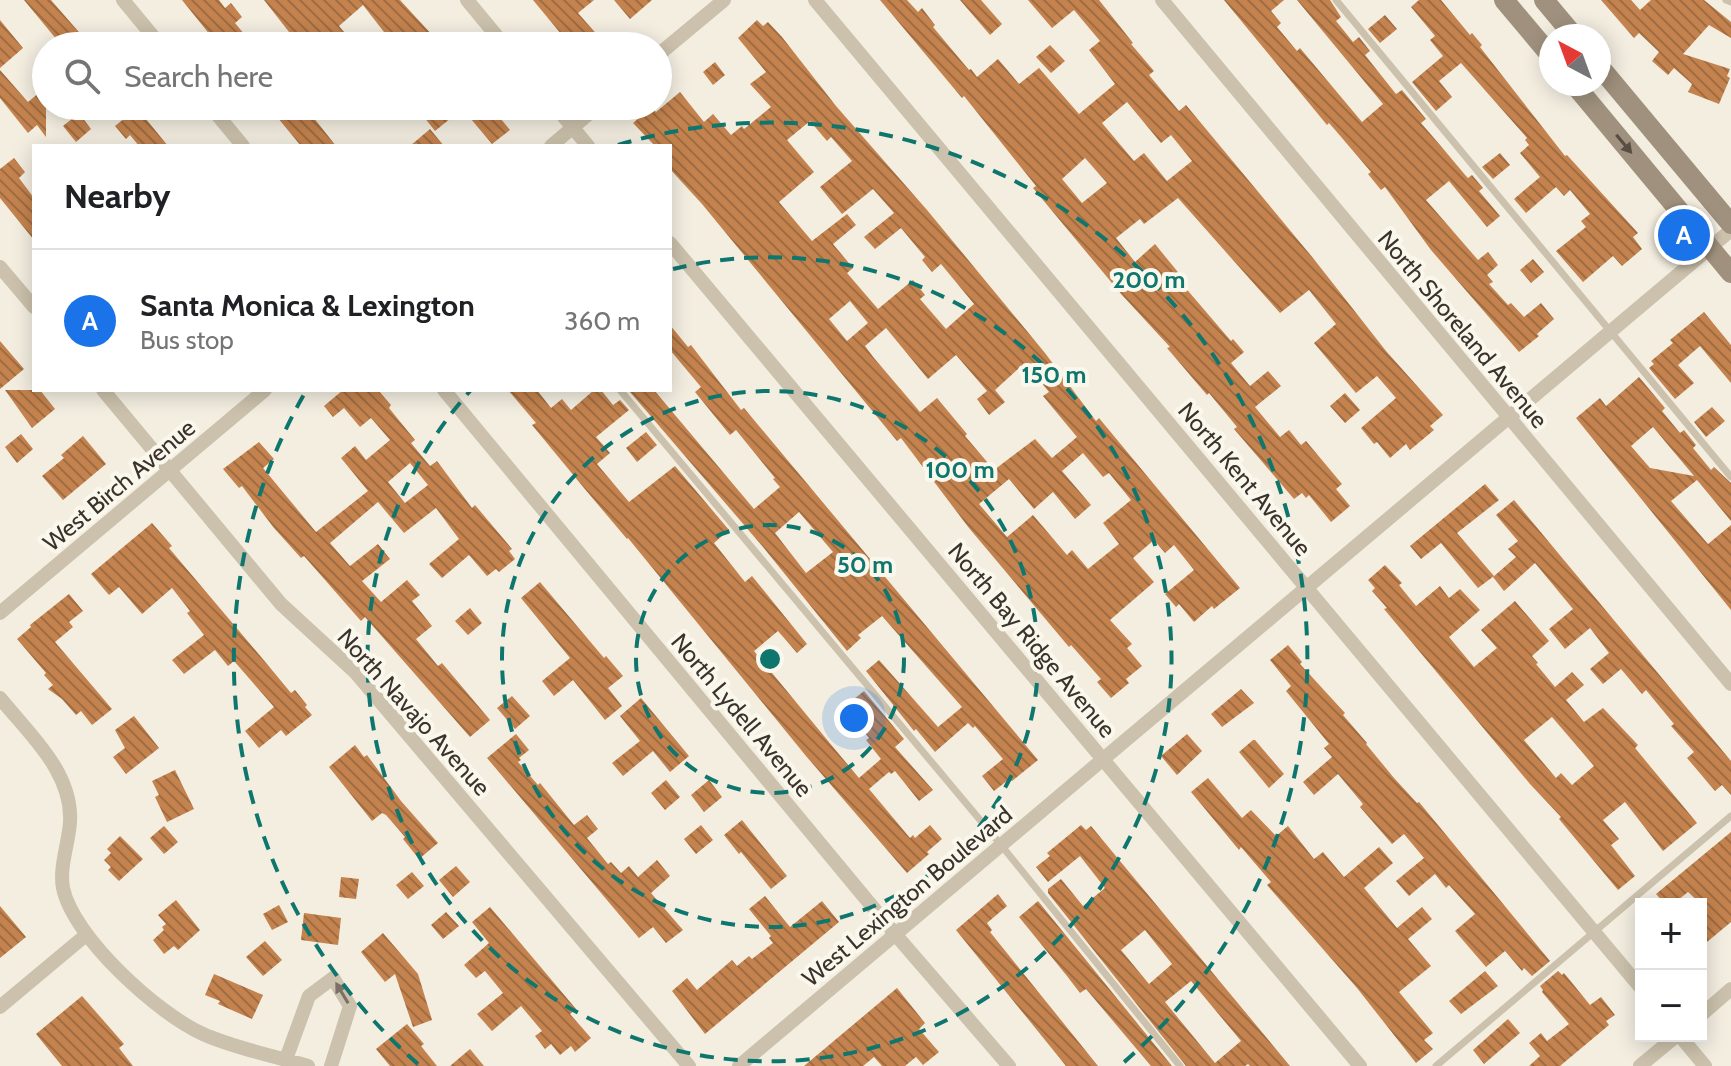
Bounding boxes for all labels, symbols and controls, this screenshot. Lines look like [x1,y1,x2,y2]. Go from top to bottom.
north arrow [1539,24,1611,96]
search box [32,32,672,120]
icon: search [60,54,104,98]
text: Search here [124,58,273,95]
one-way arrow [1615,134,1632,154]
text: Nearby [64,175,171,217]
pin: A [1658,205,1710,265]
street label: North Shoreland Avenue [1372,224,1554,434]
text: 200 m [1113,265,1185,294]
text: Santa Monica & Lexington [140,287,475,324]
text: A [82,305,98,337]
text: 360 m [564,305,640,337]
text: Bus stop [140,324,234,356]
text: 150 m [1022,360,1086,389]
street label: North Kent Avenue [1172,396,1318,562]
street label: West Birch Avenue [37,413,201,557]
text: 100 m [925,455,995,484]
street label: North Bay Ridge Avenue [942,537,1122,743]
text: 50 m [837,550,893,579]
street label: North Navajo Avenue [331,623,497,801]
street label: North Lydell Avenue [665,627,819,803]
centre of rings [756,645,784,673]
your location [834,698,874,738]
street label: West Lexington Boulevard [796,800,1018,992]
map controls [1635,898,1707,1042]
button: + [1635,898,1707,970]
button: − [1635,970,1707,1042]
one-way arrow [335,982,349,1004]

